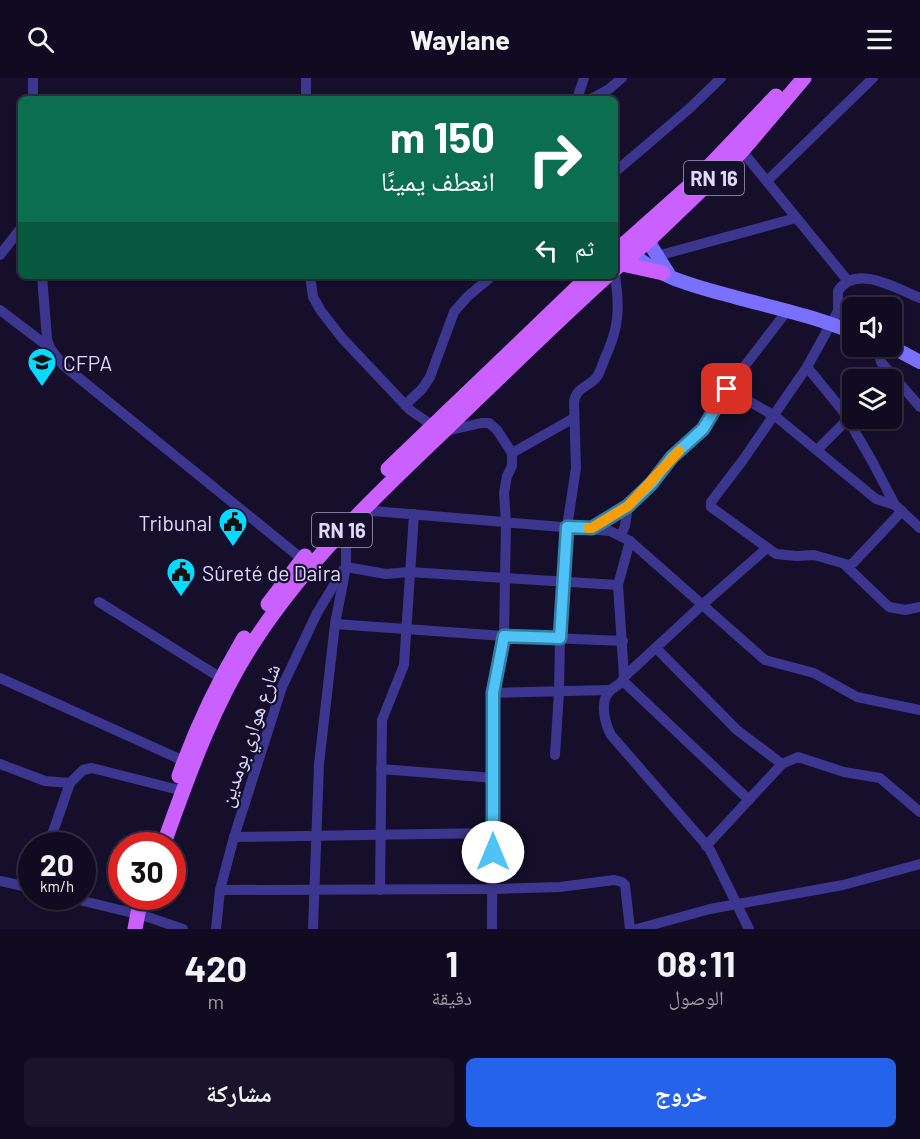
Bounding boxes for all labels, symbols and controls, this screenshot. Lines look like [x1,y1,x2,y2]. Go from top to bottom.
icon: search [24,23,57,56]
text: Waylane [410,23,510,55]
icon: menu [863,23,896,56]
text: 150 m [390,111,495,161]
icon: right [516,120,594,198]
road number: RN 16 [684,161,744,195]
text: انعطف يمينًا [381,164,495,196]
icon: left [530,234,563,267]
text: ثم [575,234,594,260]
map controls [842,297,902,429]
button: sound [842,297,902,357]
school or university icon: CFPA [26,346,58,388]
place label: CFPA [63,350,113,375]
pin [701,363,752,414]
button: layers [842,369,902,429]
icon: arrive [710,372,743,405]
public building icon: Tribunal [217,506,249,548]
place label: Tribunal [139,510,212,535]
road number: RN 16 [312,513,372,547]
public building icon: Sûreté de Daira [165,556,197,598]
place label: Sûreté de Daira [202,560,341,585]
street label: شارع هواري بومدين [212,660,289,811]
position arrow [461,820,525,884]
speed limit sign: 30 [108,832,186,910]
text: 20 [40,846,74,882]
text: km/h [40,877,74,895]
text: 1 [445,941,458,984]
text: 08:11 [657,941,736,984]
text: 420 [185,946,247,989]
text: دقيقة [431,985,472,1009]
text: الوصول [668,985,724,1009]
text: m [207,989,224,1013]
button: مشاركة [24,1058,454,1127]
button: خروج [466,1058,896,1127]

